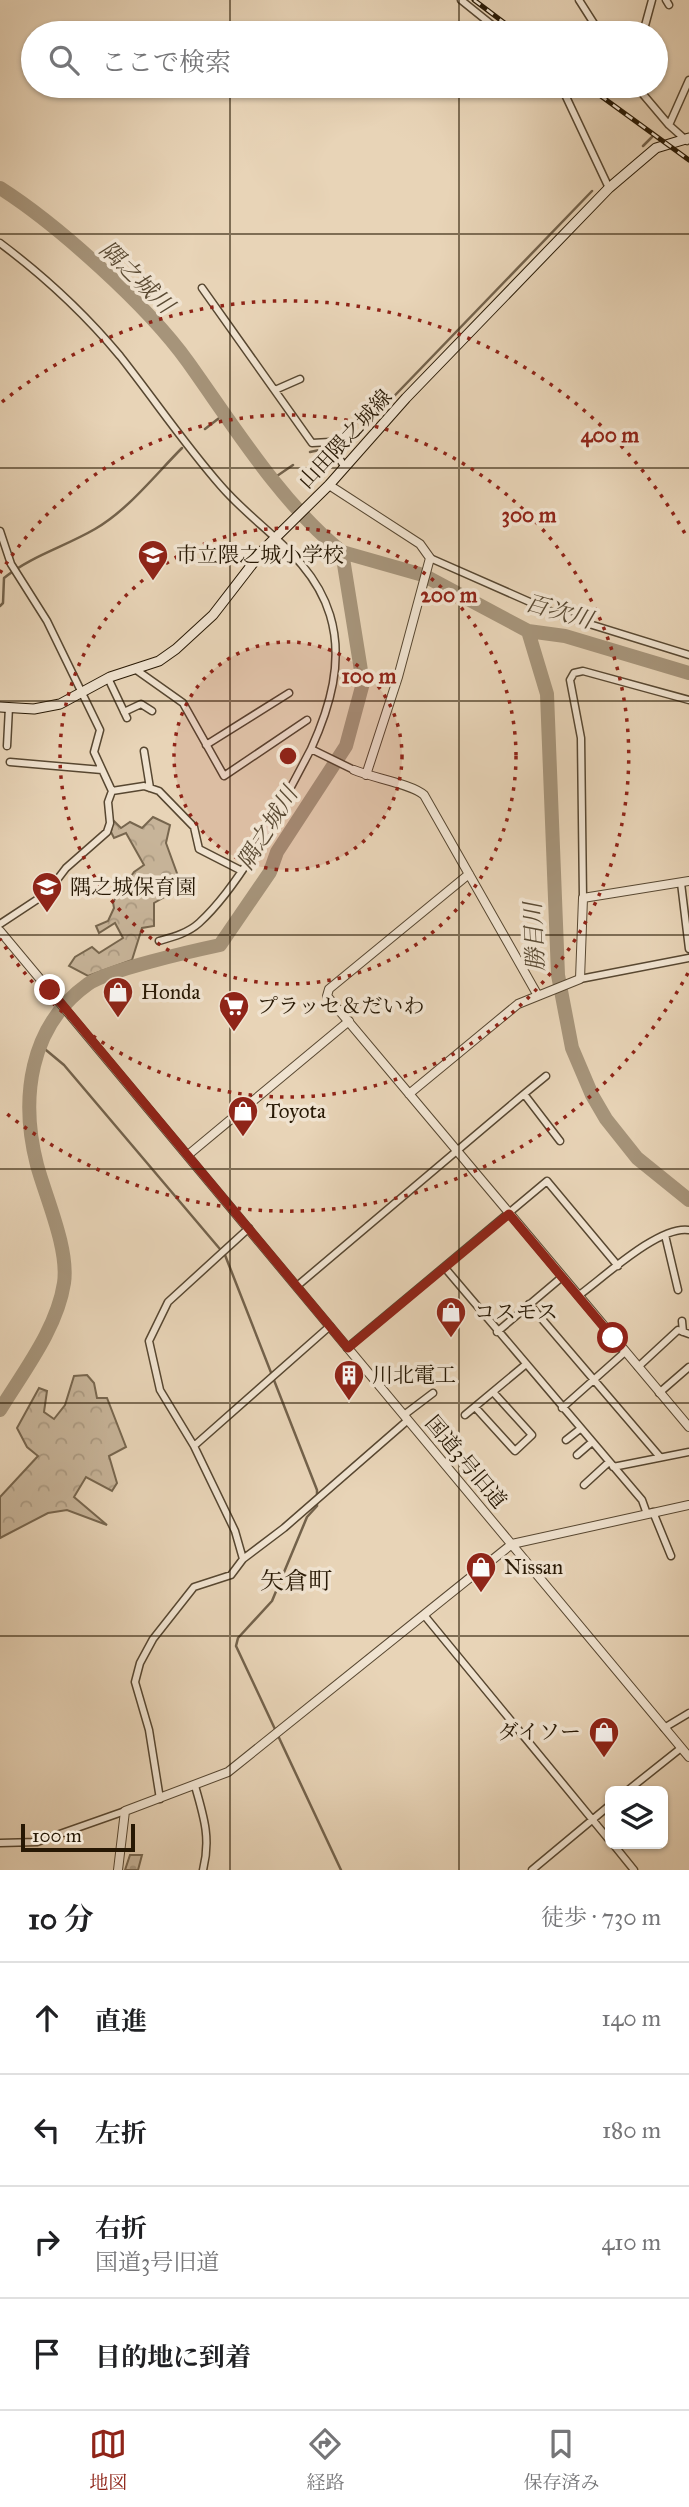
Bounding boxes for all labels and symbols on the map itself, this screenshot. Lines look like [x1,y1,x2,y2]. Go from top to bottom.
water label: 隅之城川 [94,235,182,321]
street label: 山田隈之城線 [293,384,397,494]
text: 400 m [581,422,640,448]
text: 300 m [501,502,557,528]
school or university icon: 市立隈之城小学校 [136,538,170,582]
place label: 市立隈之城小学校 [176,542,344,568]
text: 200 m [421,582,478,608]
water label: 百次川 [522,588,599,635]
text: 100 m [342,663,397,689]
centre of rings [276,744,300,768]
water label: 隅之城川 [231,779,305,874]
school or university icon: 隅之城保育園 [30,870,64,914]
place label: 隅之城保育園 [70,874,196,900]
water label: 勝目川 [518,899,550,972]
route end [34,974,65,1005]
shop icon: Honda [101,975,135,1019]
place label: Honda [141,979,201,1005]
supermarket icon: プラッセ＆だいわ [217,989,251,1033]
place label: プラッセ＆だいわ [257,993,425,1019]
shop icon: Toyota [226,1094,260,1138]
place label: Toyota [266,1098,326,1124]
shop icon: コスモス [434,1295,468,1339]
place label: コスモス [474,1299,558,1325]
route start [597,1322,628,1353]
building icon: 川北電工 [332,1358,366,1402]
place label: 川北電工 [372,1362,456,1388]
street label: 国道3号旧道 [420,1410,512,1514]
shop icon: Nissan [464,1550,498,1594]
place label: Nissan [504,1554,563,1580]
district label: 矢倉町 [260,1566,332,1596]
shop icon: ダイソー [587,1715,621,1759]
place label: ダイソー [497,1719,581,1745]
scale bar [21,1821,135,1853]

